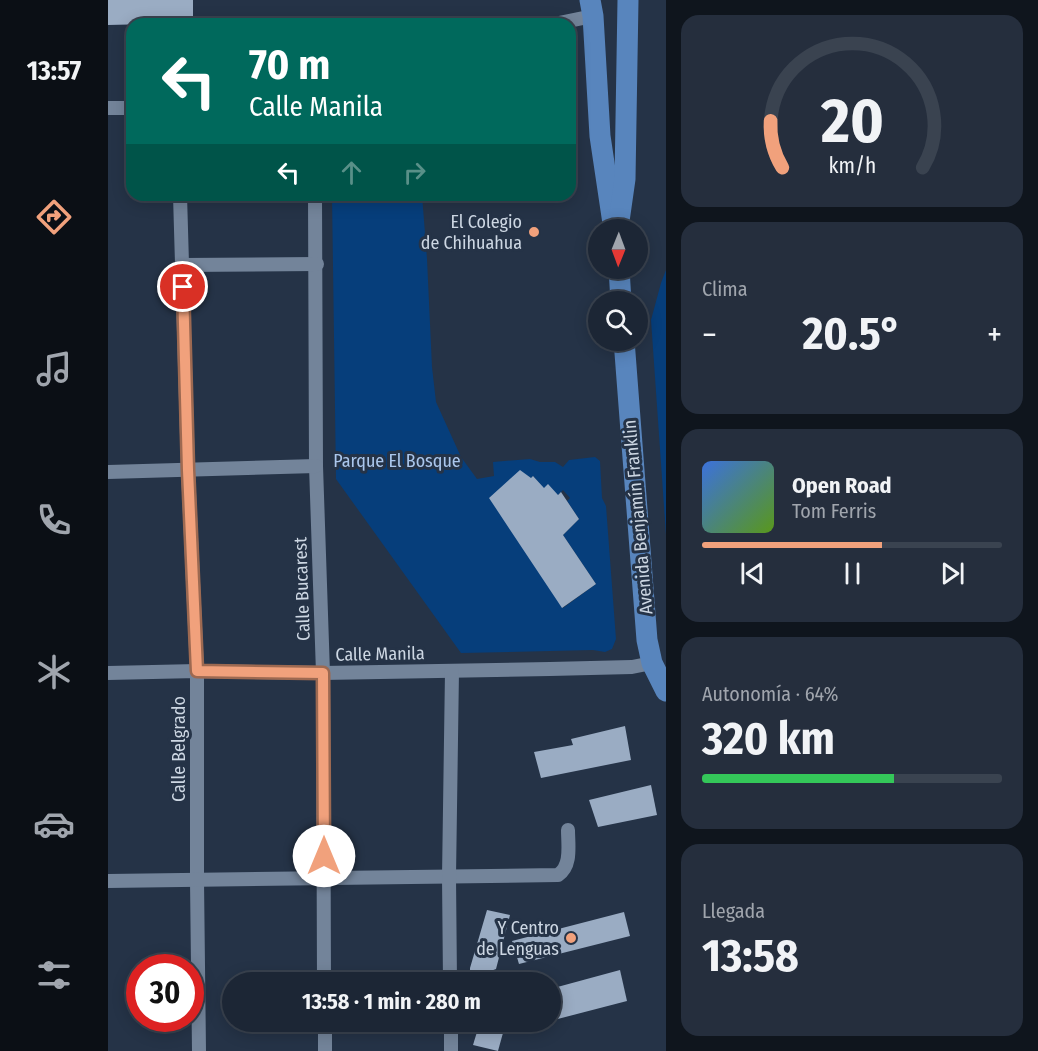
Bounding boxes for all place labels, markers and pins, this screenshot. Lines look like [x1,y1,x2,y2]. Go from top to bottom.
place label: El Colegio de Chihuahua [421,211,522,254]
marker: El Colegio de Chihuahua [527,225,541,239]
pin [157,261,208,312]
place label: Y Centro de Lenguas [476,917,559,960]
marker: Y Centro de Lenguas [564,931,578,945]

